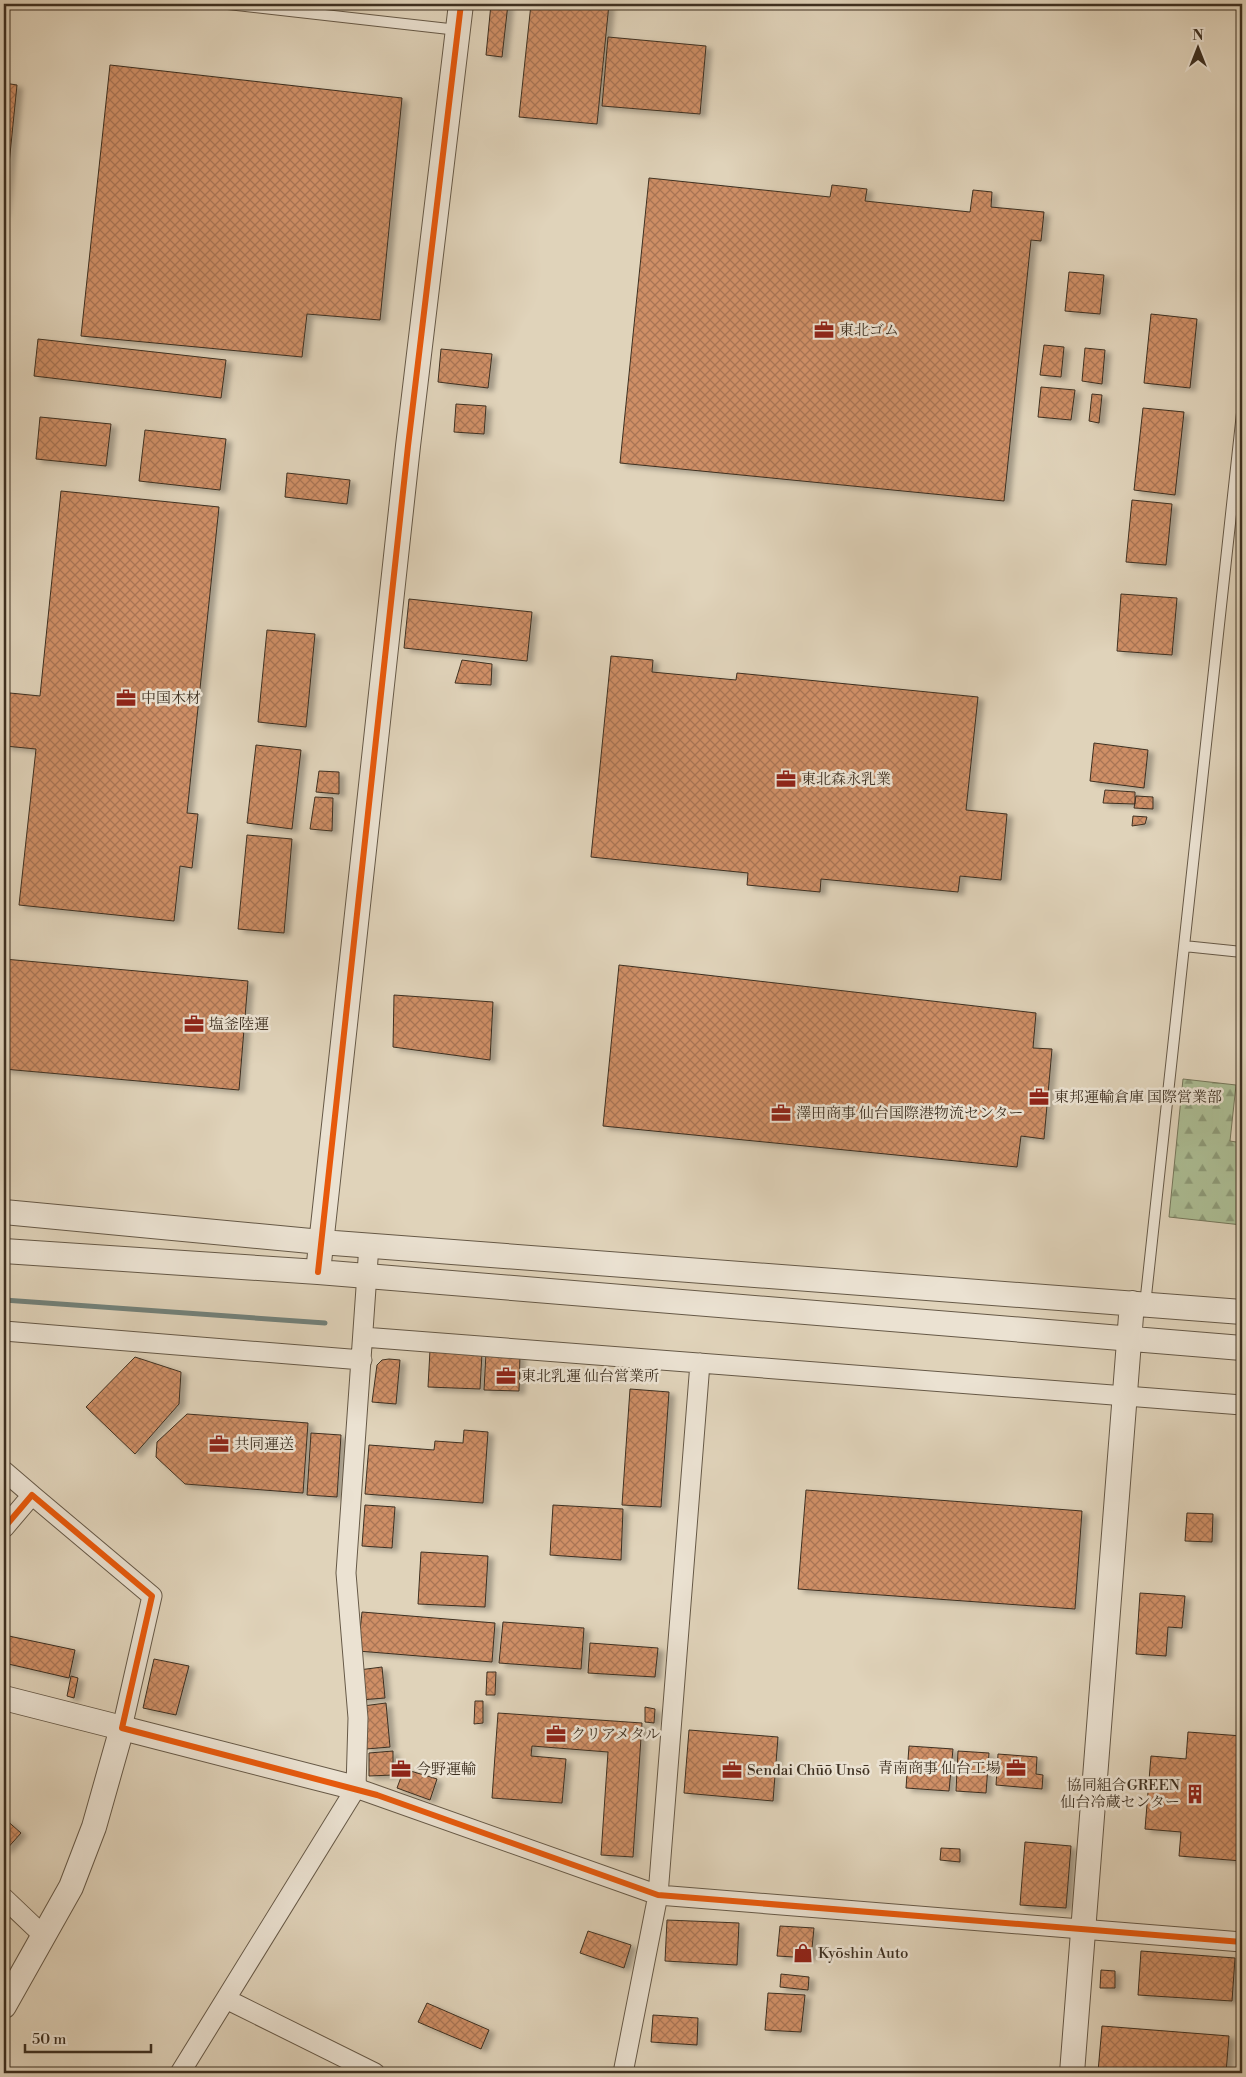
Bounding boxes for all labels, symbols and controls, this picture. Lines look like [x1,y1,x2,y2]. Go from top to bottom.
north arrow [1174,22,1224,72]
text: N [1192,27,1204,45]
office icon: 東北ゴム [813,319,835,341]
place label: 東北ゴム [839,321,899,340]
office icon: 中国木材 [115,687,137,709]
place label: 中国木材 [141,689,201,708]
office icon: 東北森永乳業 [775,768,797,790]
place label: 東北森永乳業 [801,770,891,789]
office icon: 塩釜陸運 [183,1013,205,1035]
place label: 塩釜陸運 [209,1015,269,1034]
office icon: 東邦運輸倉庫 国際営業部 [1028,1086,1050,1108]
place label: 東邦運輸倉庫 国際営業部 [1054,1088,1222,1107]
office icon: 澤田商事 仙台国際港物流センター [770,1102,792,1124]
place label: 澤田商事 仙台国際港物流センター [796,1104,1024,1123]
office icon: 東北乳運 仙台営業所 [495,1365,517,1387]
place label: 東北乳運 仙台営業所 [521,1367,659,1386]
office icon: 共同運送 [208,1433,230,1455]
place label: 共同運送 [234,1435,294,1454]
office icon: クリアメタル [545,1723,567,1745]
place label: クリアメタル [571,1725,660,1744]
office icon: 青南商事 仙台工場 [1005,1757,1027,1779]
office icon: 今野運輸 [390,1758,412,1780]
office icon: Sendai Chūō Unsō [721,1759,743,1781]
place label: 青南商事 仙台工場 [878,1759,1001,1778]
place label: 今野運輸 [416,1760,476,1779]
place label: Sendai Chūō Unsō [747,1761,870,1780]
place label: 協同組合GREEN 仙台冷蔵センター [1061,1776,1180,1812]
building icon: 協同組合GREEN 仙台冷蔵センター [1184,1783,1206,1805]
shop icon: Kyōshin Auto [792,1942,814,1964]
place label: Kyōshin Auto [818,1944,908,1963]
scale bar [25,2022,151,2054]
text: 50 m [32,2030,66,2049]

